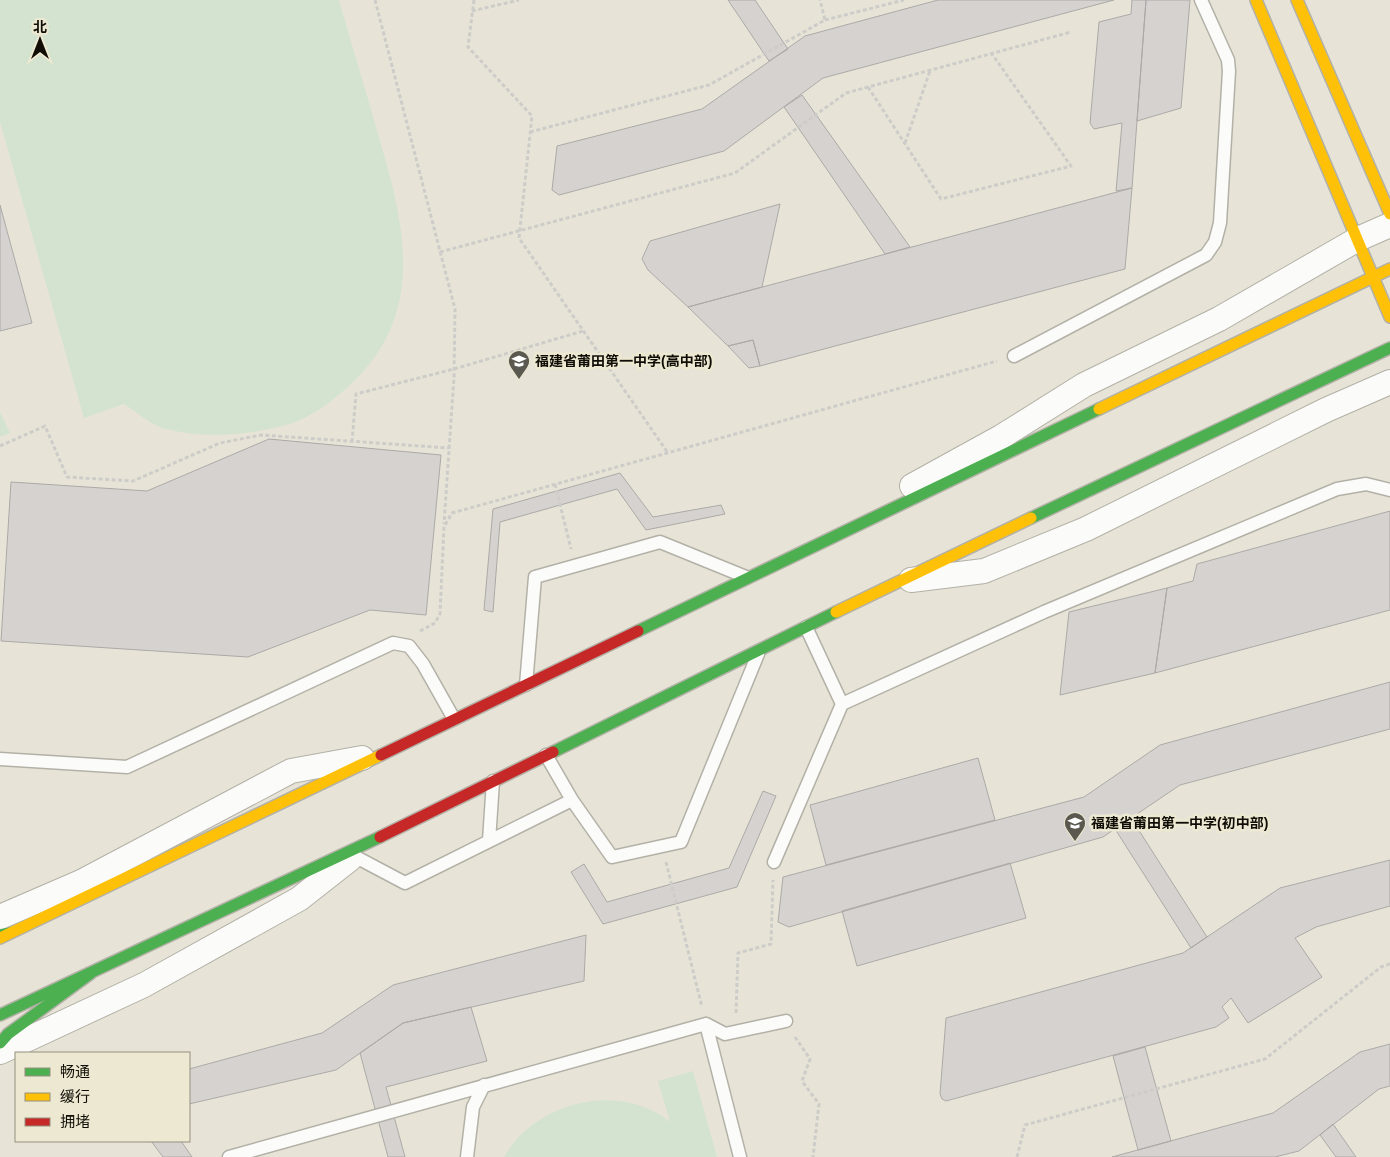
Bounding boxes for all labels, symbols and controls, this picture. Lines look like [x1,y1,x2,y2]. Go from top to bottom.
north arrow [15,15,65,65]
text: 北 [33,19,47,35]
school or university icon: 福建省莆田第一中学(高中部) [507,349,531,380]
place label: 福建省莆田第一中学(高中部) [535,353,712,369]
school or university icon: 福建省莆田第一中学(初中部) [1063,811,1087,842]
place label: 福建省莆田第一中学(初中部) [1091,815,1268,831]
legend [15,1052,190,1142]
text: 畅通 [60,1063,90,1080]
text: 缓行 [60,1088,90,1105]
text: 拥堵 [60,1113,90,1130]

